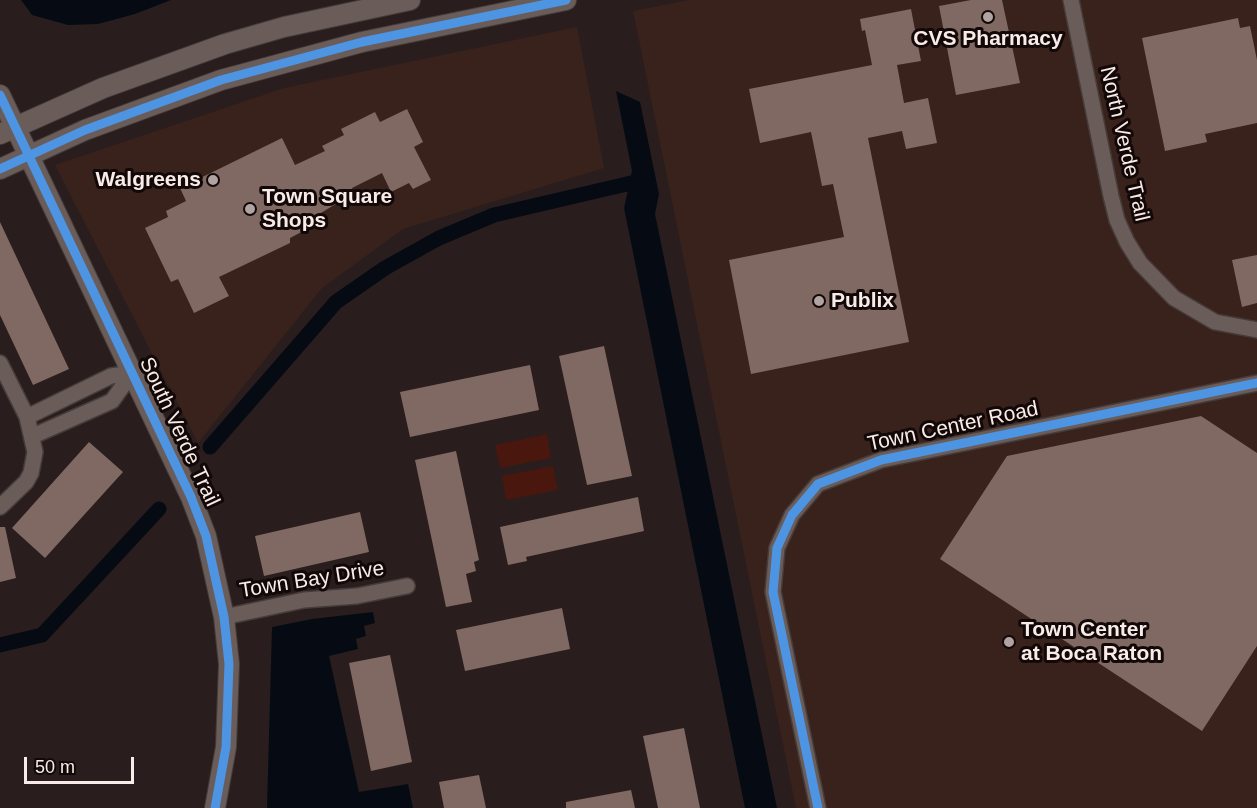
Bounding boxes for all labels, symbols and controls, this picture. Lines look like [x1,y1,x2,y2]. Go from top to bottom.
marker: CVS Pharmacy [981,10,995,24]
place label: CVS Pharmacy [913,26,1063,52]
street label: North Verde Trail [1094,64,1154,224]
place label: Walgreens [96,167,201,193]
marker: Walgreens [206,173,220,187]
place label: Town Square Shops [262,184,392,234]
marker: Town Square Shops [243,202,257,216]
place label: Publix [831,288,894,314]
marker: Publix [812,294,826,308]
street label: South Verde Trail [133,354,225,510]
street label: Town Center Road [865,397,1041,457]
street label: Town Bay Drive [238,556,386,604]
place label: Town Center at Boca Raton [1021,617,1162,667]
marker: Town Center at Boca Raton [1002,635,1016,649]
scale bar [27,745,136,783]
text: 50 m [35,757,75,777]

